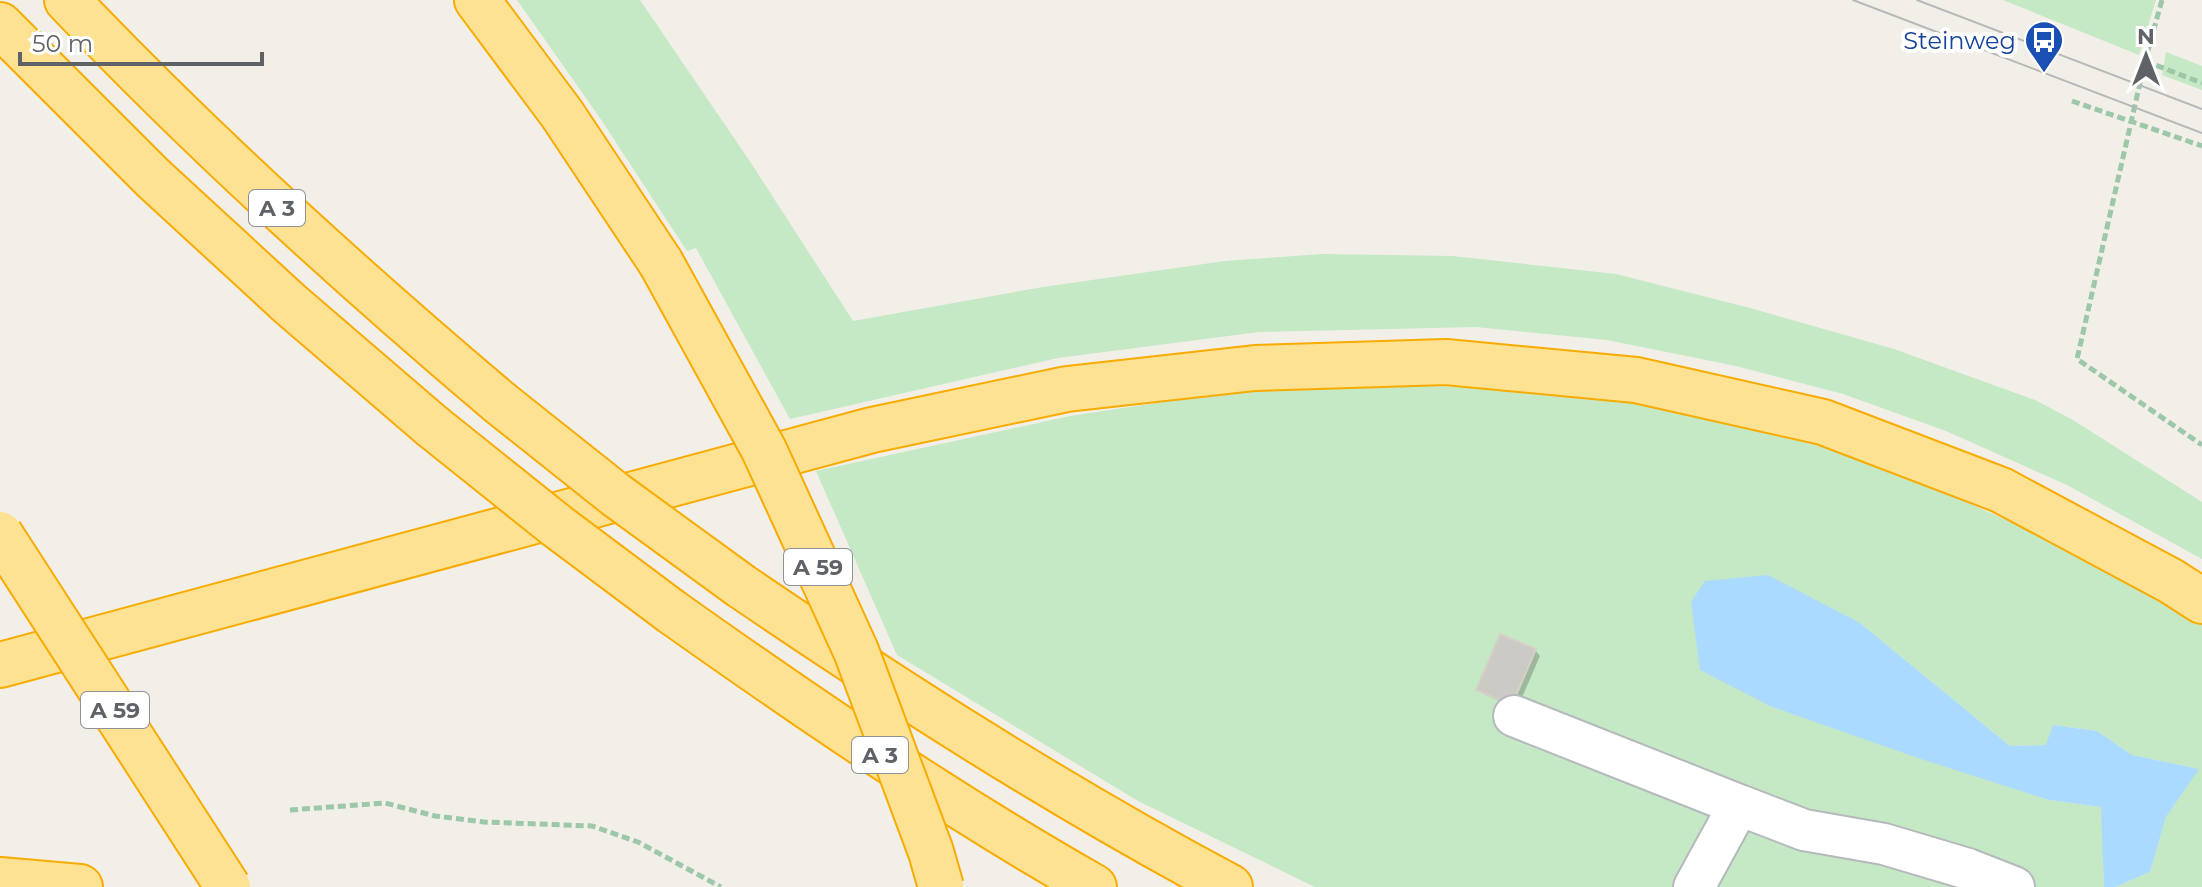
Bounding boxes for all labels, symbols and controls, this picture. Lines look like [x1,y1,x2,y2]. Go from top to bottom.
scale bar [20,16,262,66]
north arrow [2106,16,2186,96]
bus stop icon: Steinweg [2023,19,2065,74]
text: N [2137,23,2155,50]
place label: Steinweg [1903,26,2016,55]
text: 50 m [32,29,93,58]
road number: A 3 [249,190,305,226]
road number: A 59 [784,549,852,585]
road number: A 59 [81,692,149,728]
road number: A 3 [852,737,908,773]

